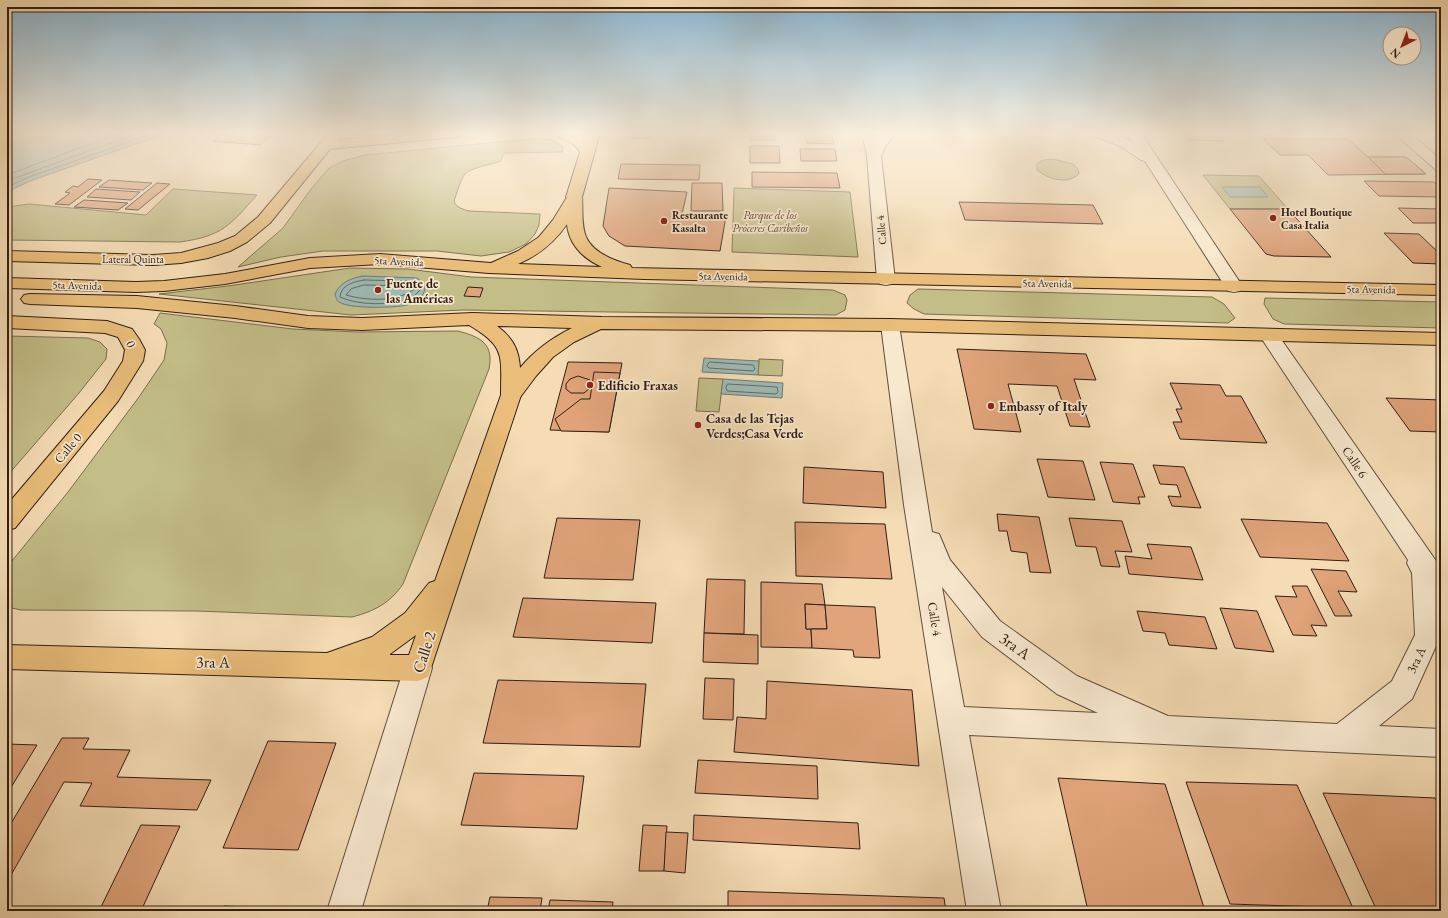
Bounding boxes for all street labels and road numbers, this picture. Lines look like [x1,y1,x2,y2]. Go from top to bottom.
street label: Calle 4 [872,214,889,245]
street label: Lateral Quinta [102,252,165,266]
street label: 5ta Avenida [374,253,425,269]
street label: 5ta Avenida [698,269,748,283]
street label: 5ta Avenida [1022,276,1072,290]
street label: 5ta Avenida [52,277,103,293]
street label: 5ta Avenida [1346,282,1396,296]
street label: 0 [122,338,140,350]
street label: Calle 0 [50,429,86,467]
street label: Calle 6 [1338,443,1372,481]
street label: Calle 4 [924,601,946,638]
street label: Calle 2 [407,628,441,675]
street label: 3ra A [995,628,1036,665]
street label: 3ra A [1402,643,1430,676]
street label: 3ra A [196,651,231,673]

